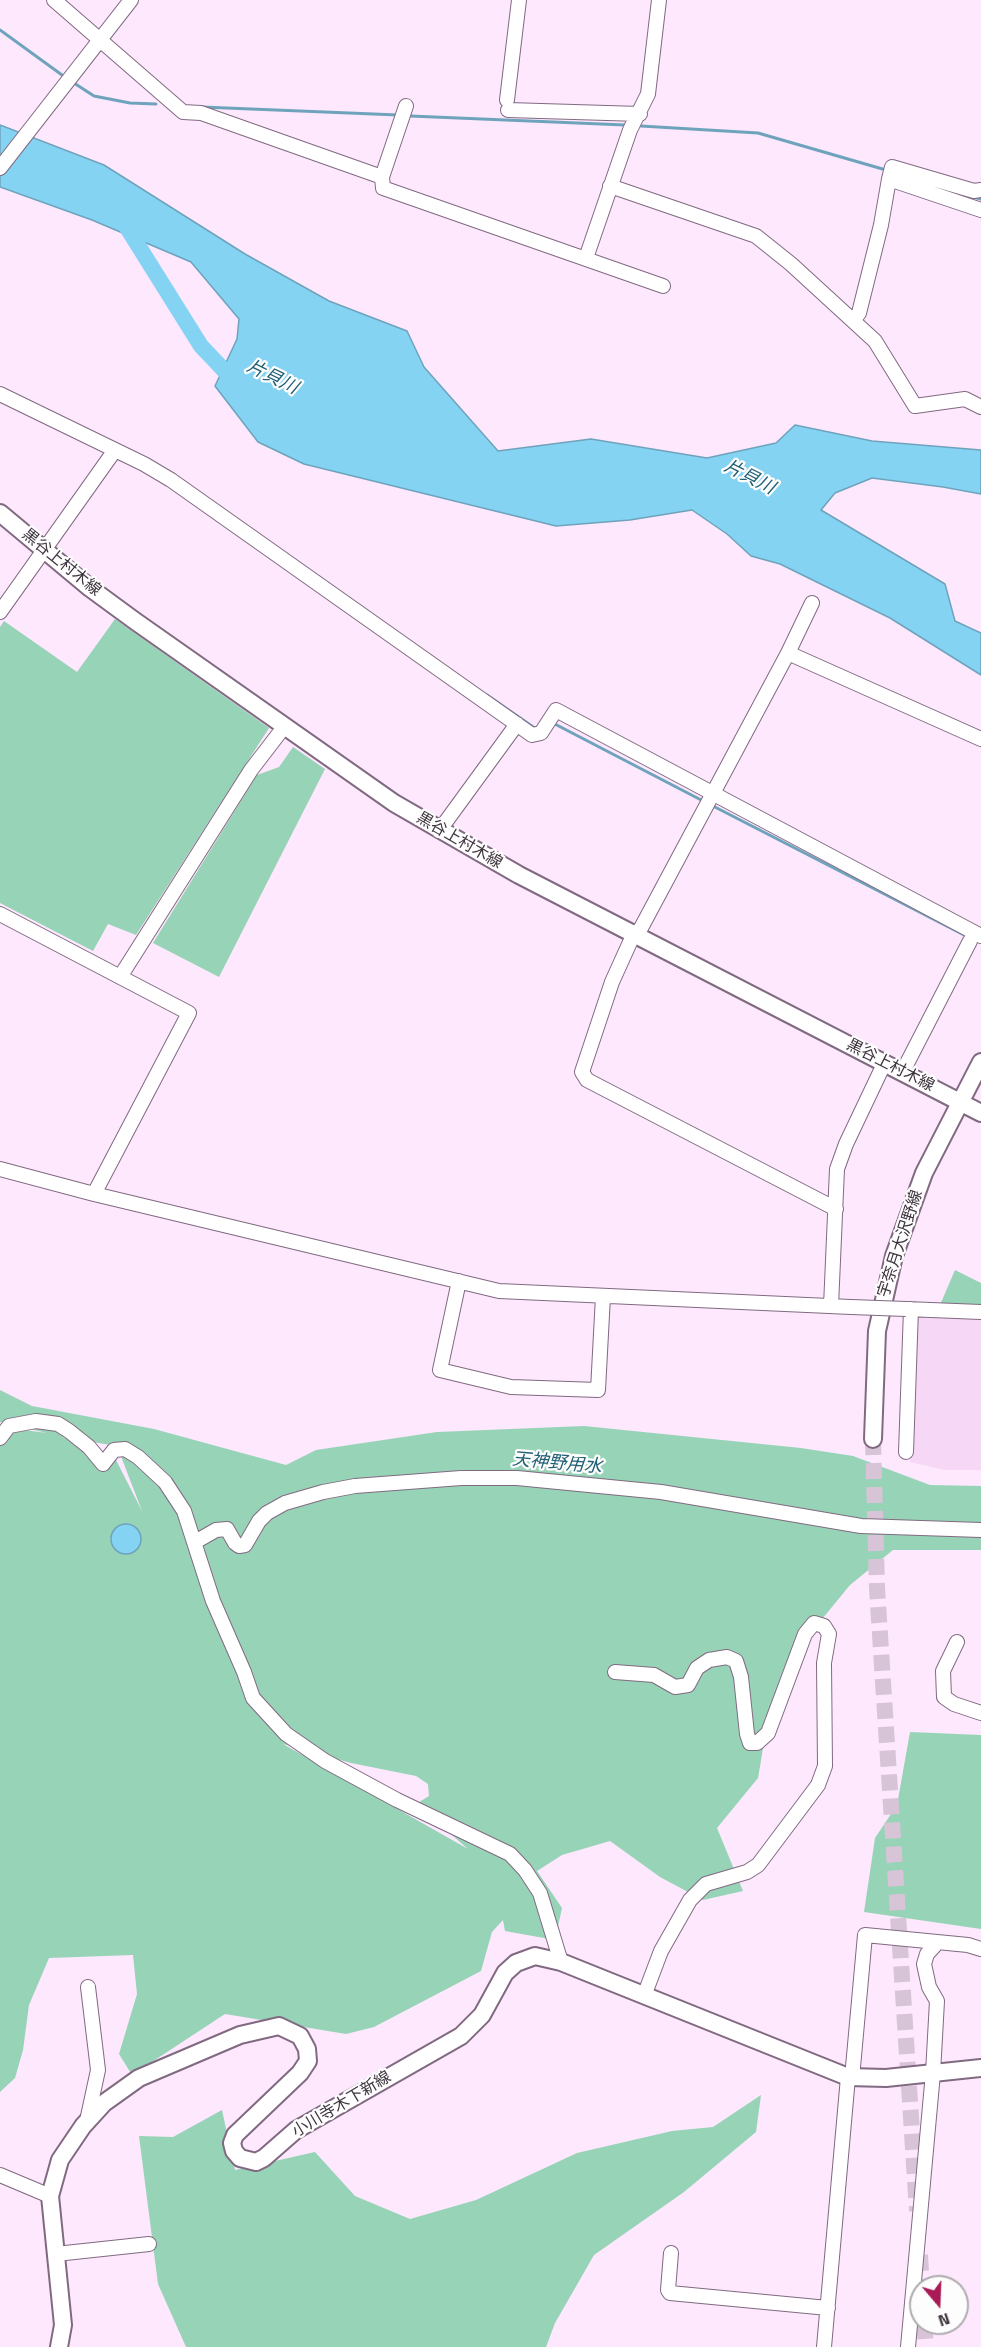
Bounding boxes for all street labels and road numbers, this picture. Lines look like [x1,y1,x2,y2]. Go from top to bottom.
street label: 黒谷上村木線 [18,525,104,601]
street label: 黒谷上村木線 [413,809,505,873]
street label: 黒谷上村木線 [843,1036,937,1096]
street label: 宇奈月大沢野線 [875,1188,927,1300]
street label: 小川寺木下新線 [289,2068,395,2142]

